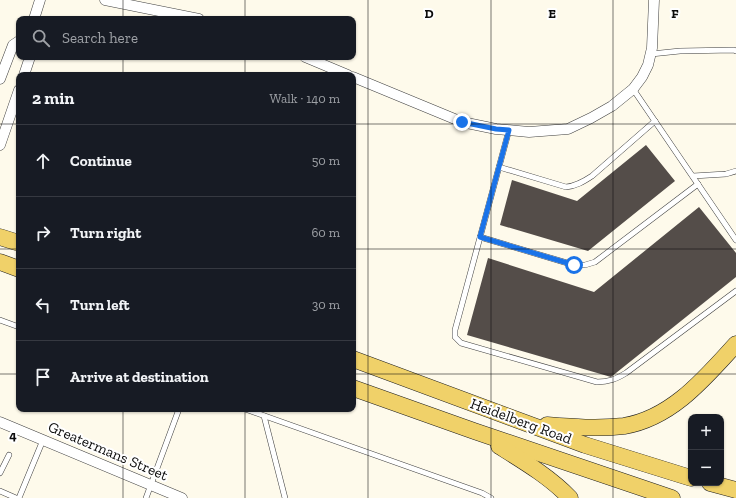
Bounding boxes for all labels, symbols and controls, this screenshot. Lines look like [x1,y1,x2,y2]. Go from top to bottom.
text: D [424,6,434,21]
text: E [548,6,556,21]
text: F [671,6,679,21]
search box [16,16,356,60]
icon: search [30,27,52,49]
text: Search here [62,29,138,47]
text: 2 min [32,88,74,108]
text: Walk · 140 m [270,91,340,106]
route end [453,113,471,131]
icon: ahead [32,150,54,172]
text: Continue [70,152,132,170]
text: 50 m [312,153,340,168]
icon: right [32,222,54,244]
text: Turn right [70,224,141,242]
text: 60 m [311,225,340,240]
route start [565,256,583,274]
icon: left [32,294,54,316]
text: Turn left [70,296,130,314]
text: 30 m [312,297,340,312]
icon: arrive [32,366,54,388]
text: Arrive at destination [70,368,209,386]
street label: Heidelberg Road [468,394,575,448]
map controls [688,414,724,486]
button: + [688,414,724,450]
street label: Greatermans Street [45,418,171,484]
text: 4 [9,428,17,443]
button: − [688,450,724,486]

